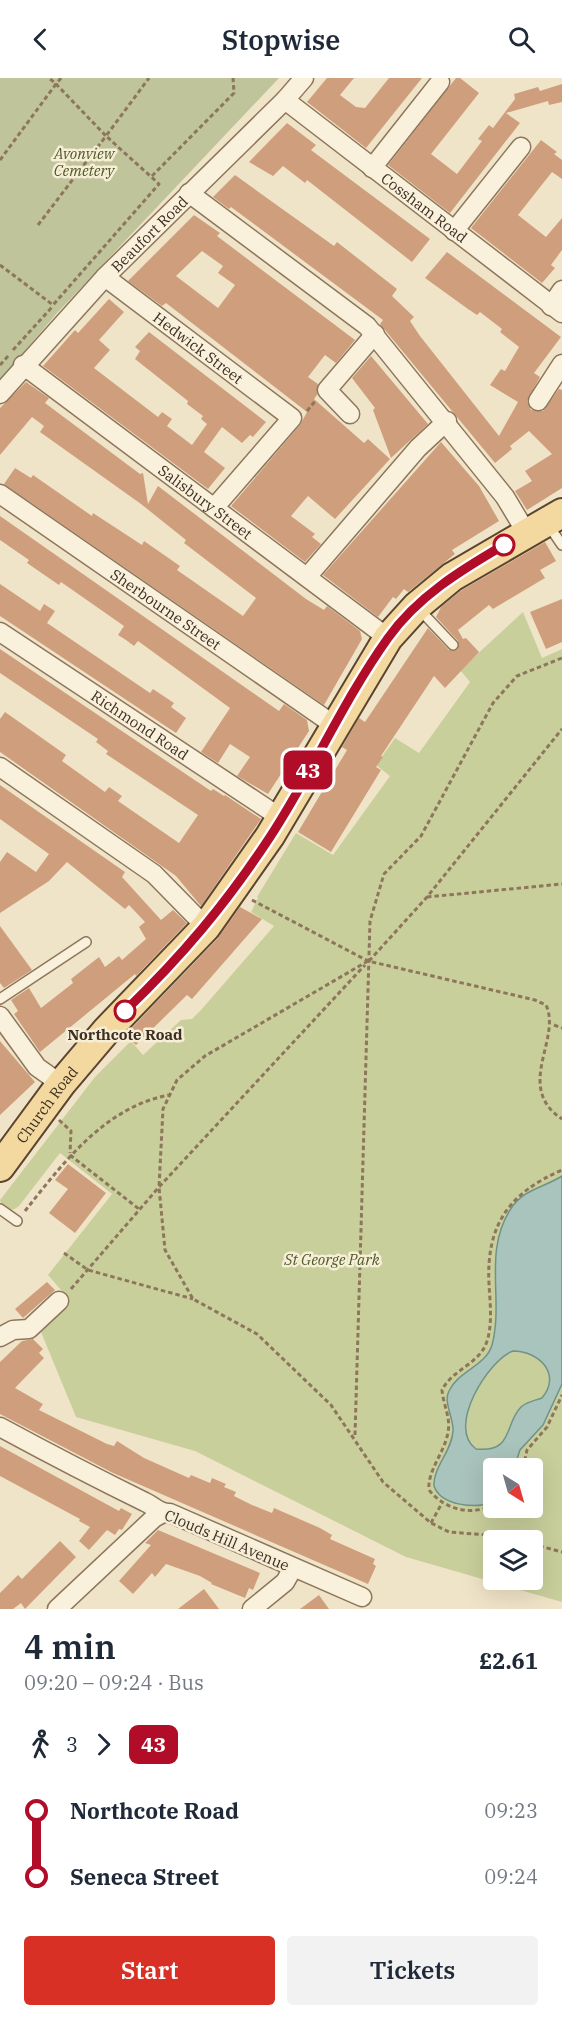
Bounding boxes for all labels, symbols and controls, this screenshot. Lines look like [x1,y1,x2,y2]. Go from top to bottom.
text: Stopwise [222,22,340,57]
icon: back [24,23,57,56]
icon: search [505,23,538,56]
park label: Avonview Cemetery [53,144,116,180]
street label: Cossham Road [378,168,471,246]
street label: Beaufort Road [107,192,192,276]
street label: Hedwick Street [150,307,247,387]
street label: Salisbury Street [155,460,256,543]
unlabelled marker [493,534,515,556]
street label: Sherbourne Street [107,564,225,654]
street label: Richmond Road [88,686,192,764]
line badge: 43 [281,750,335,790]
text: 43 [295,756,321,784]
marker: Northcote Road [114,1000,136,1022]
place label: Northcote Road [67,1025,183,1044]
street label: Church Road [11,1062,82,1147]
park label: St George Park [283,1250,380,1269]
north arrow [483,1458,543,1518]
map controls [483,1458,543,1590]
street label: Clouds Hill Avenue [162,1505,292,1575]
button: layers [483,1530,543,1590]
text: 4 min [24,1625,116,1668]
text: £2.61 [479,1646,538,1675]
text: 09:20 – 09:24 · Bus [24,1669,204,1696]
icon: walk [24,1728,57,1761]
icon: forward [87,1728,120,1761]
text: 43 [141,1730,166,1758]
text: 3 [66,1731,78,1758]
text: Northcote Road [70,1796,239,1825]
text: 09:23 [484,1797,538,1824]
text: Seneca Street [70,1862,219,1891]
text: 09:24 [484,1863,538,1890]
button: Start [24,1936,275,2005]
button: Tickets [287,1936,538,2005]

